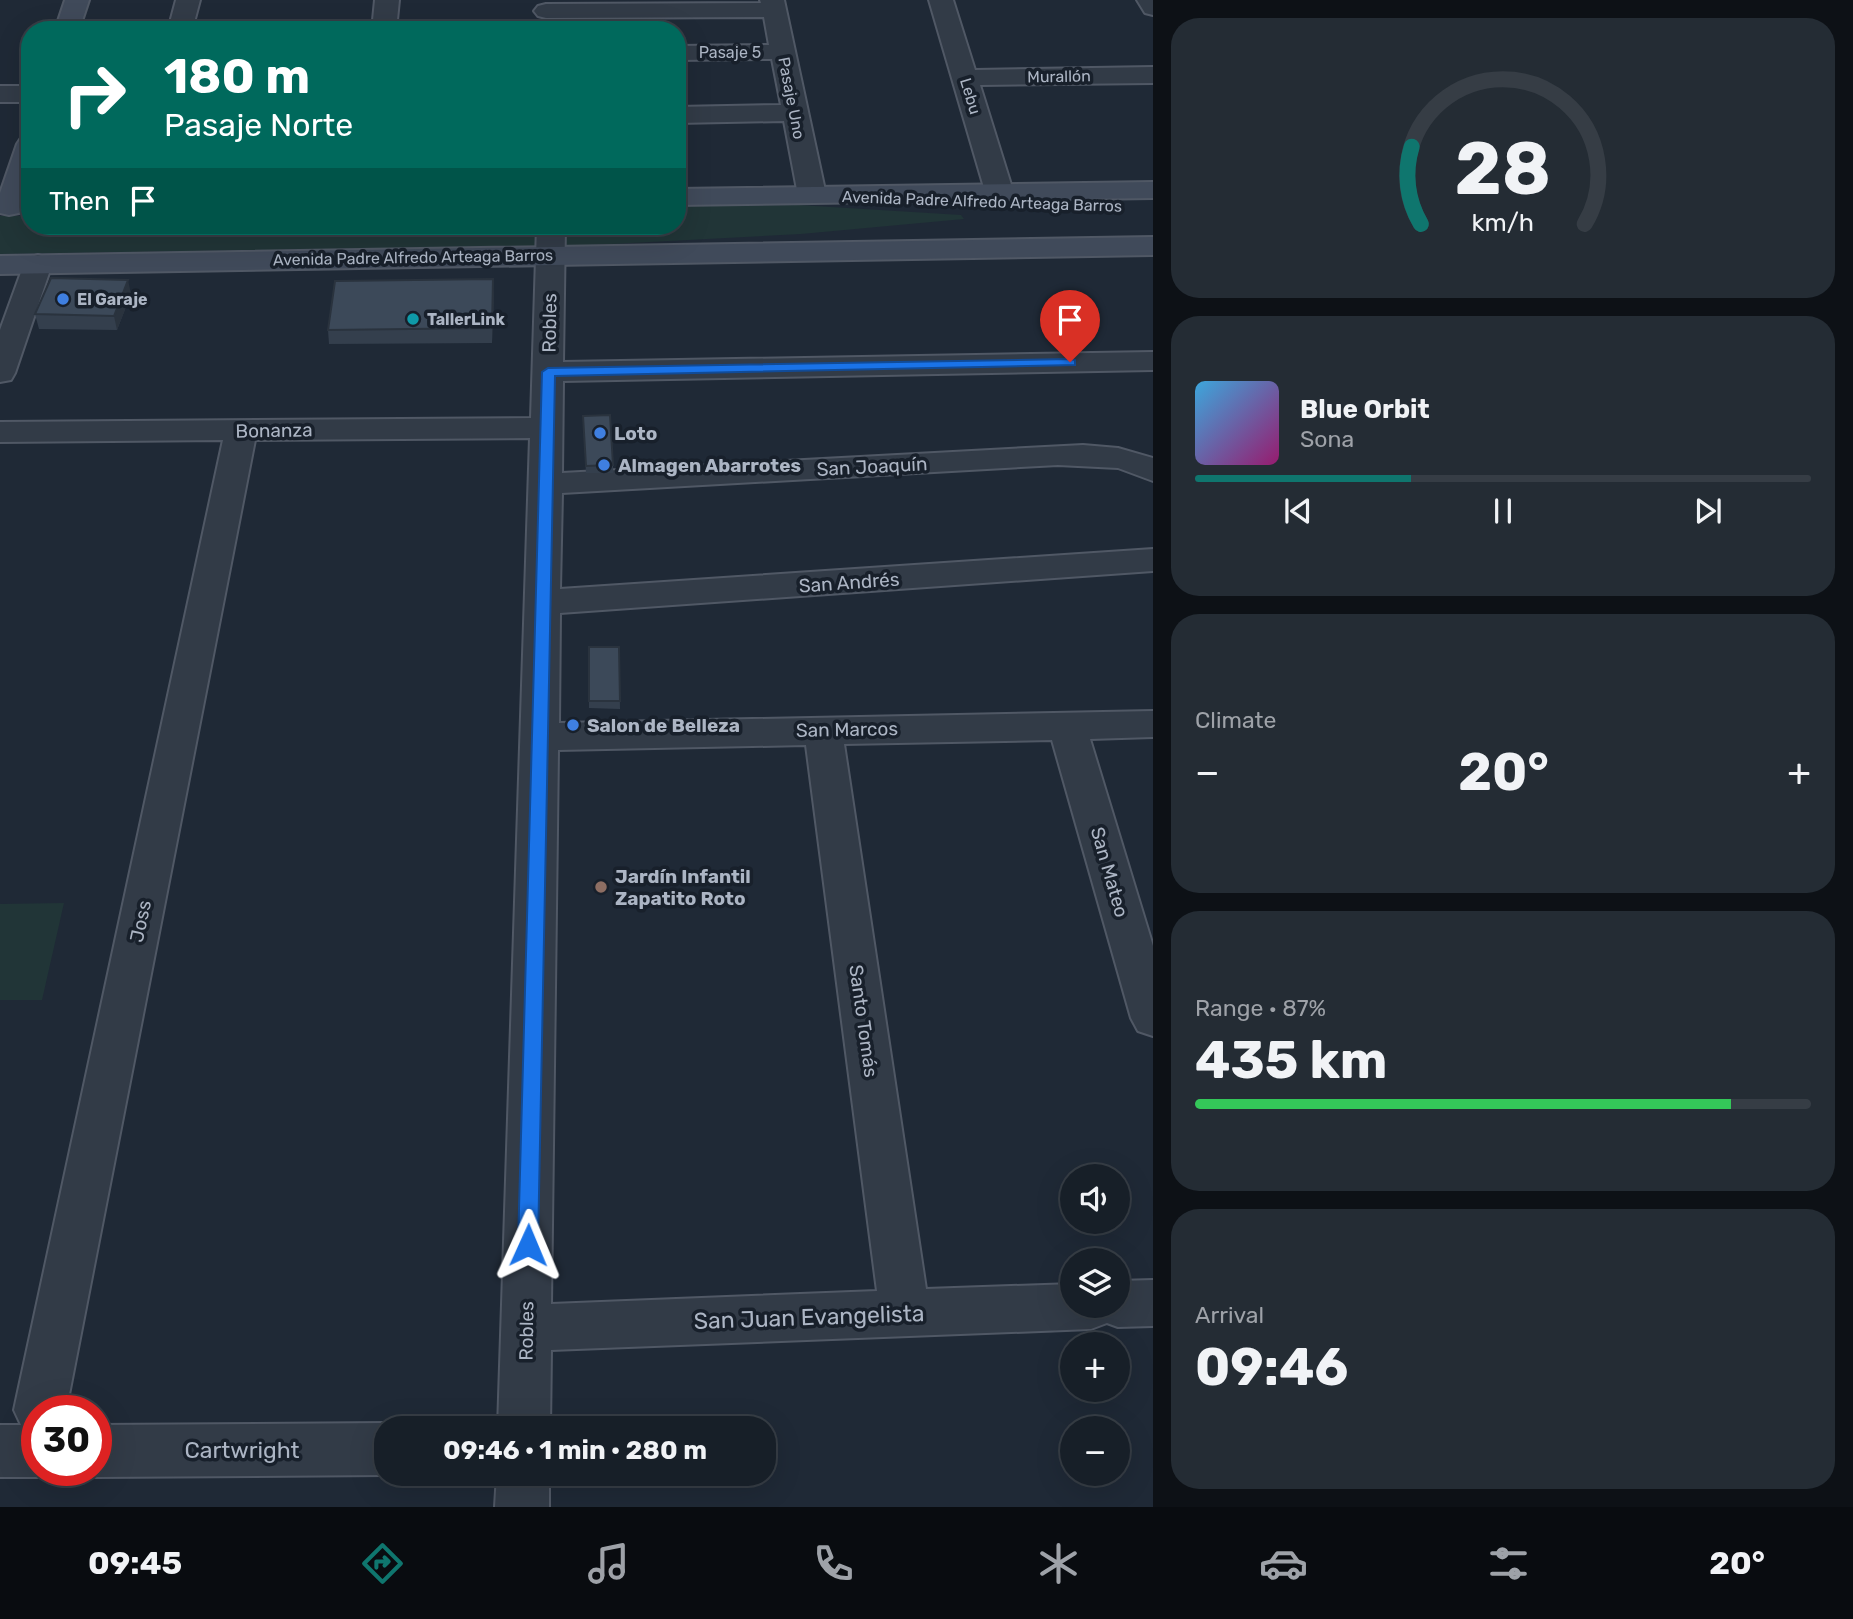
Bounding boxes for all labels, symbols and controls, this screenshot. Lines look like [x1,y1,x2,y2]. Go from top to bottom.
street label: Pasaje 5 [699,43,761,62]
text: 180 m [164,47,310,105]
icon: right [49,49,140,140]
street label: Pasaje Uno [774,55,809,141]
street label: Murallón [1027,66,1091,87]
street label: Lebu [956,76,985,117]
text: Pasaje Norte [164,106,353,144]
text: 28 [1455,126,1551,212]
icon: arrive [124,182,162,220]
text: Then [49,186,110,217]
street label: Avenida Padre Alfredo Arteaga Barros [842,187,1122,216]
text: km/h [1472,208,1534,237]
street label: Avenida Padre Alfredo Arteaga Barros [273,246,553,269]
place label: El Garaje [77,290,148,309]
pin [1040,290,1100,362]
marker: El Garaje [55,291,71,307]
street label: Robles [537,293,562,353]
icon: arrive [1051,301,1089,339]
place label: TallerLink [427,310,505,329]
marker: TallerLink [405,311,421,327]
text: Blue Orbit [1300,394,1430,425]
street label: Bonanza [235,418,313,443]
place label: Loto [614,422,657,445]
marker: Loto [592,425,608,441]
text: Sona [1300,425,1354,453]
street label: San Joaquín [816,452,928,481]
place label: Almagen Abarrotes [618,454,801,477]
marker: Almagen Abarrotes [596,457,612,473]
icon: previous [1279,492,1317,530]
icon: pause [1484,492,1522,530]
icon: next [1689,492,1727,530]
street label: San Andrés [798,568,900,597]
text: Climate [1195,706,1276,734]
place label: Salon de Belleza [587,714,740,737]
marker: Salon de Belleza [565,717,581,733]
street label: San Marcos [796,717,898,742]
text: 20° [1458,741,1549,803]
text: − [1195,749,1220,795]
text: + [1787,749,1811,795]
street label: San Mateo [1086,824,1133,920]
place label: Jardín Infantil Zapatito Roto [615,865,751,910]
marker: Jardín Infantil Zapatito Roto [593,879,609,895]
street label: Joss [125,898,156,944]
street label: Santo Tomás [844,963,883,1079]
text: Range · 87% [1195,994,1326,1022]
text: 435 km [1195,1029,1388,1091]
map controls [1060,1164,1130,1486]
button: sound [1060,1164,1130,1234]
position arrow [491,1208,565,1282]
button: layers [1060,1248,1130,1318]
street label: San Juan Evangelista [693,1299,925,1335]
street label: Robles [514,1301,539,1361]
text: Arrival [1195,1301,1264,1329]
button: + [1060,1332,1130,1402]
text: 09:46 [1195,1336,1348,1398]
speed limit sign: 30 [21,1395,112,1486]
button: − [1060,1416,1130,1486]
text: 09:46 · 1 min · 280 m [443,1435,707,1466]
street label: Cartwright [184,1436,300,1464]
icon: directions [358,1539,407,1588]
icon: music [584,1539,633,1588]
icon: phone [809,1539,858,1588]
icon: climate [1034,1539,1083,1588]
icon: car [1259,1539,1308,1588]
icon: filters [1484,1539,1533,1588]
text: 09:45 [88,1544,182,1582]
text: 20° [1709,1544,1765,1582]

